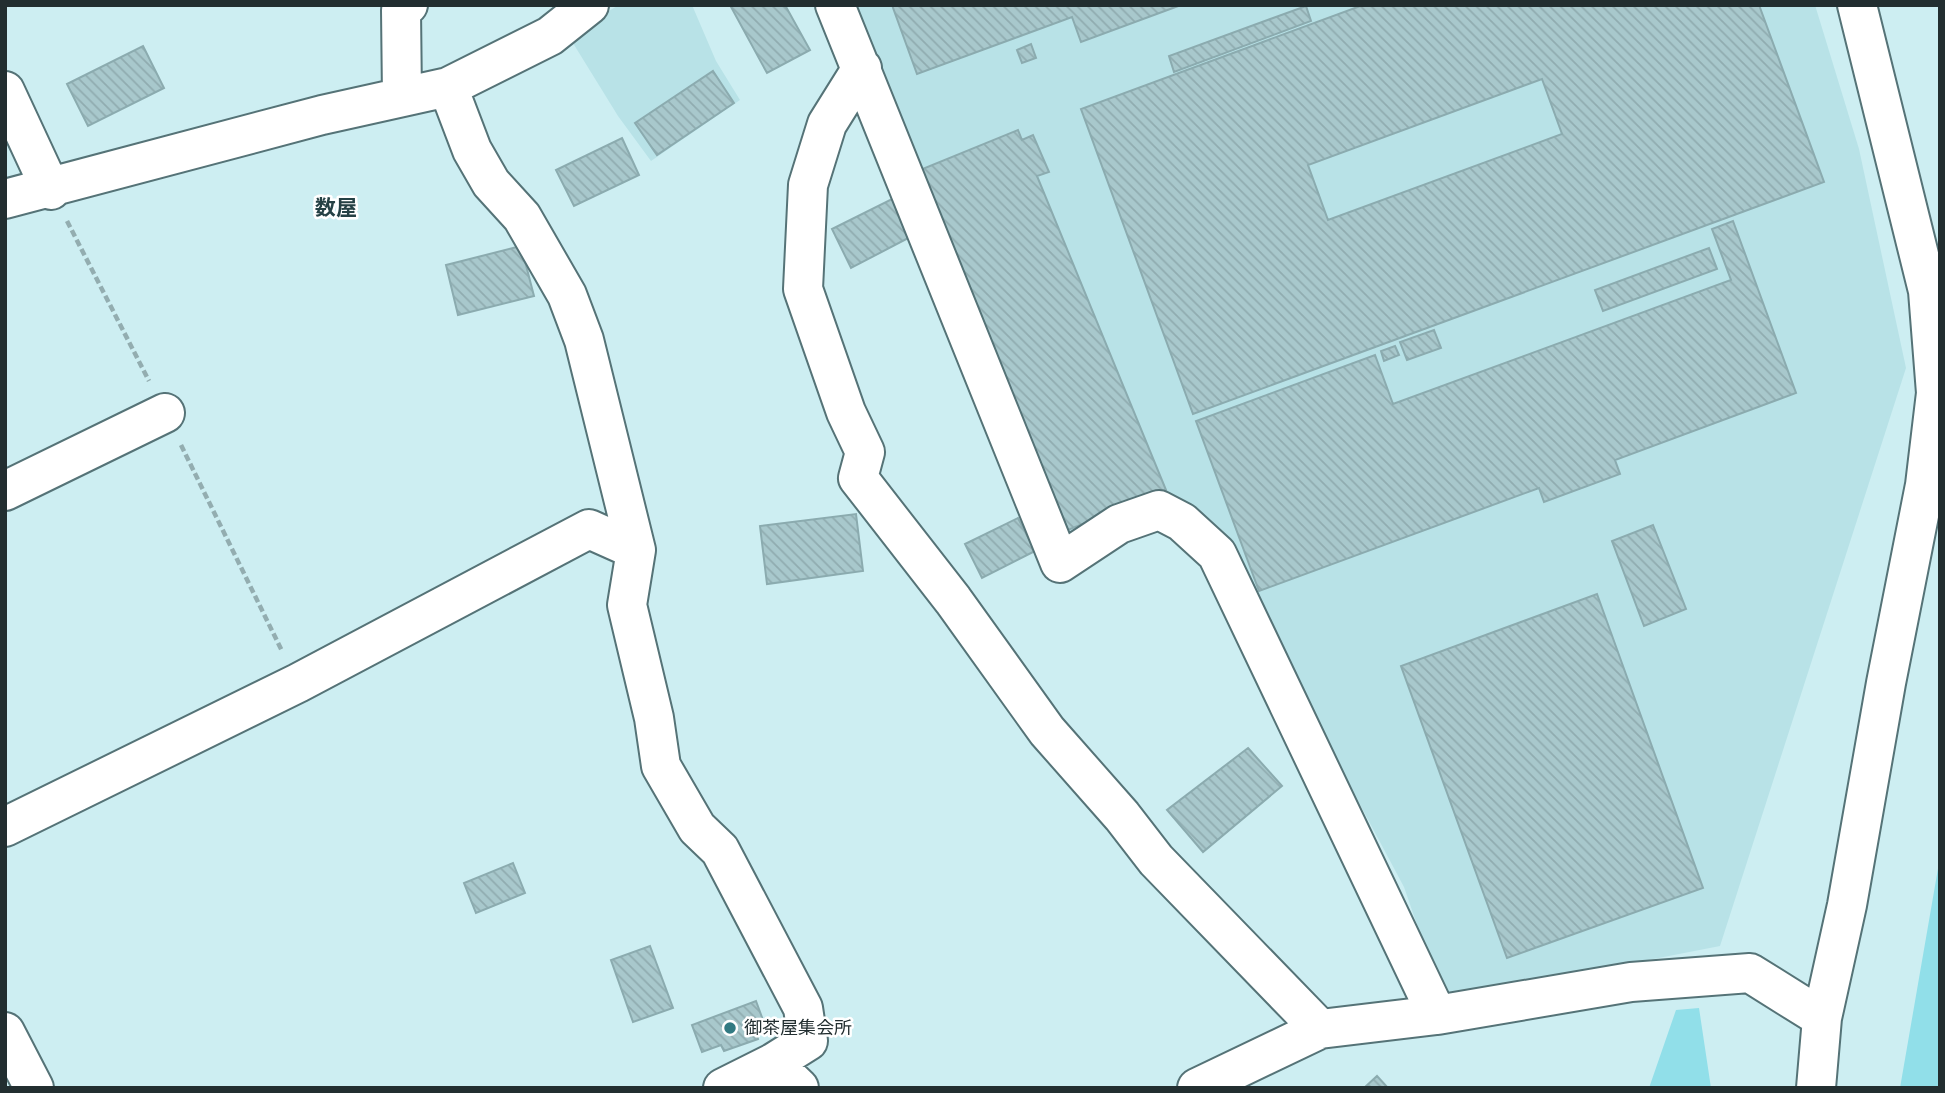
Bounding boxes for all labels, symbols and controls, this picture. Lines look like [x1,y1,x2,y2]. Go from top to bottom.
district label: 数屋 [315,194,357,220]
place label: 御茶屋集会所 [744,1016,852,1039]
marker: 御茶屋集会所 [722,1020,738,1036]

